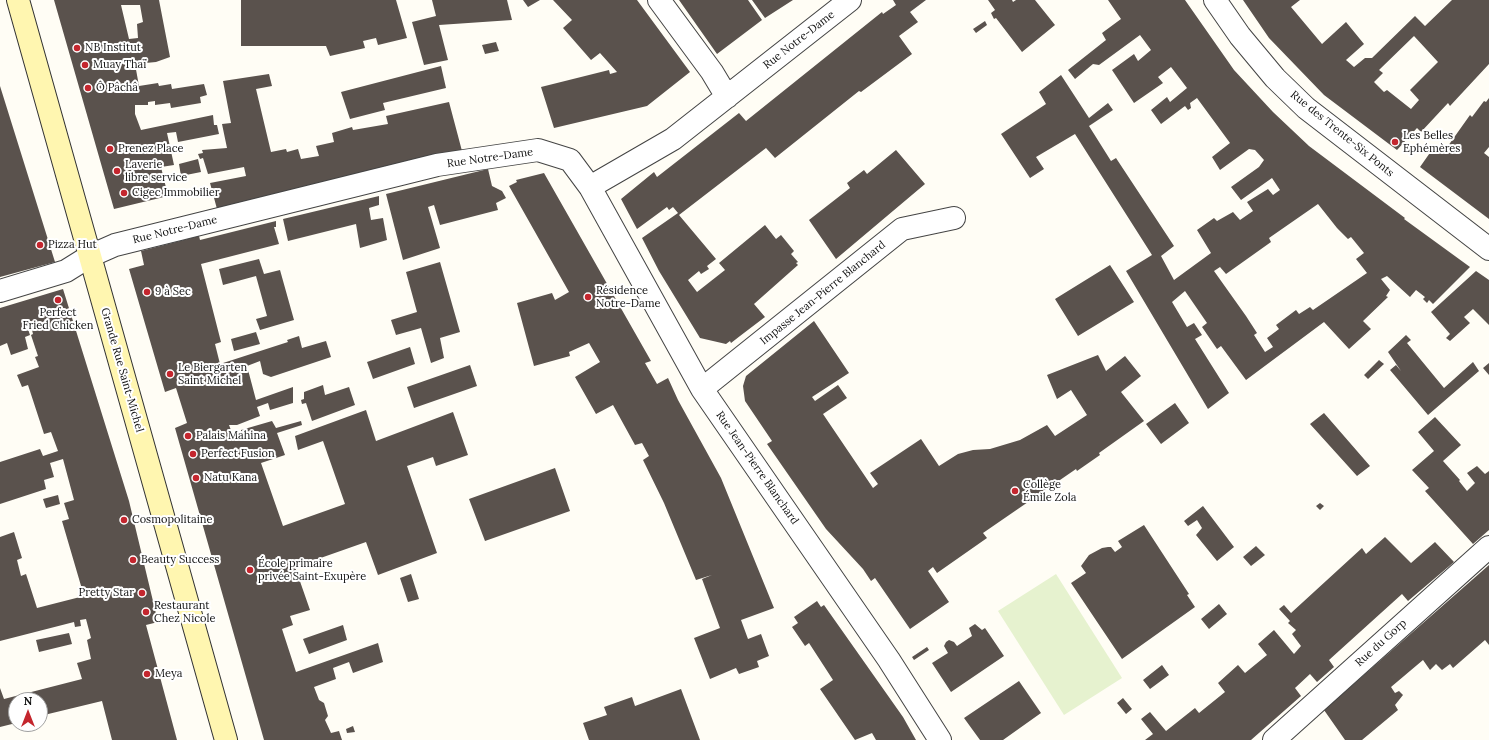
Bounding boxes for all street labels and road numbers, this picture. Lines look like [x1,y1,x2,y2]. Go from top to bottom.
street label: Rue Notre-Dame [761,8,837,72]
street label: Rue des Trente-Six Ponts [1288,88,1396,180]
street label: Rue Notre-Dame [446,145,534,171]
street label: Rue Notre-Dame [131,213,219,247]
street label: Impasse Jean-Pierre Blanchard [758,238,888,348]
street label: Grande Rue Saint-Michel [98,306,146,434]
street label: Rue Jean-Pierre Blanchard [713,409,801,527]
street label: Rue du Gorp [1353,617,1409,669]

